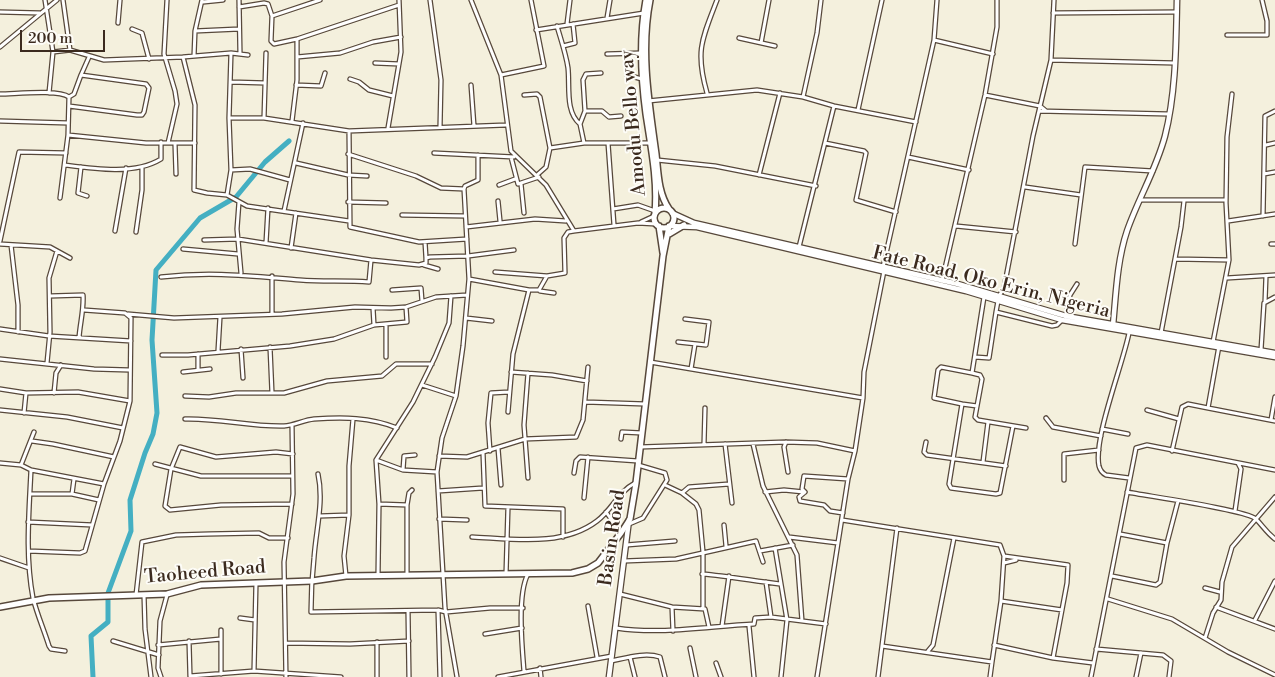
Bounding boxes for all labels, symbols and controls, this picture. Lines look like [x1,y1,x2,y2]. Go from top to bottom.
scale bar [22,20,108,52]
text: 200 m [28,29,73,48]
street label: Amodu Bello way [616,49,652,197]
street label: Fate Road, Oko Erin, Nigeria [870,242,1112,324]
street label: Basin Road [595,488,631,588]
street label: Taoheed Road [143,556,267,590]

